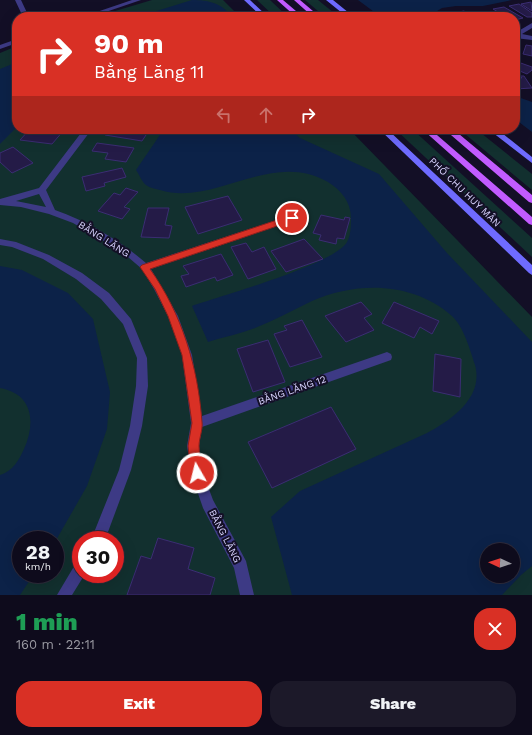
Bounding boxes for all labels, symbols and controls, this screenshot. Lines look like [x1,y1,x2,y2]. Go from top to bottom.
text: 90 m [94,27,164,60]
icon: right [28,28,80,80]
text: Bằng Lăng 11 [94,61,204,82]
icon: left [213,104,235,126]
icon: ahead [255,104,277,126]
icon: right [297,104,319,126]
street label: PHỐ CHU HUY MÂN [427,154,504,229]
pin [275,201,309,235]
icon: arrive [281,207,303,229]
street label: BẰNG LĂNG [76,217,133,259]
street label: BẰNG LĂNG 12 [256,371,328,407]
position arrow [176,452,218,494]
street label: BẰNG LĂNG [207,507,245,564]
speed limit sign: 30 [72,531,124,583]
text: 28 [26,540,50,564]
north arrow [480,543,520,583]
map controls [480,543,520,583]
text: km/h [25,561,51,572]
text: 1 min [16,608,78,636]
button: close [474,608,516,650]
text: 160 m · 22:11 [16,637,95,652]
button: Exit [16,681,262,727]
button: Share [270,681,516,727]

